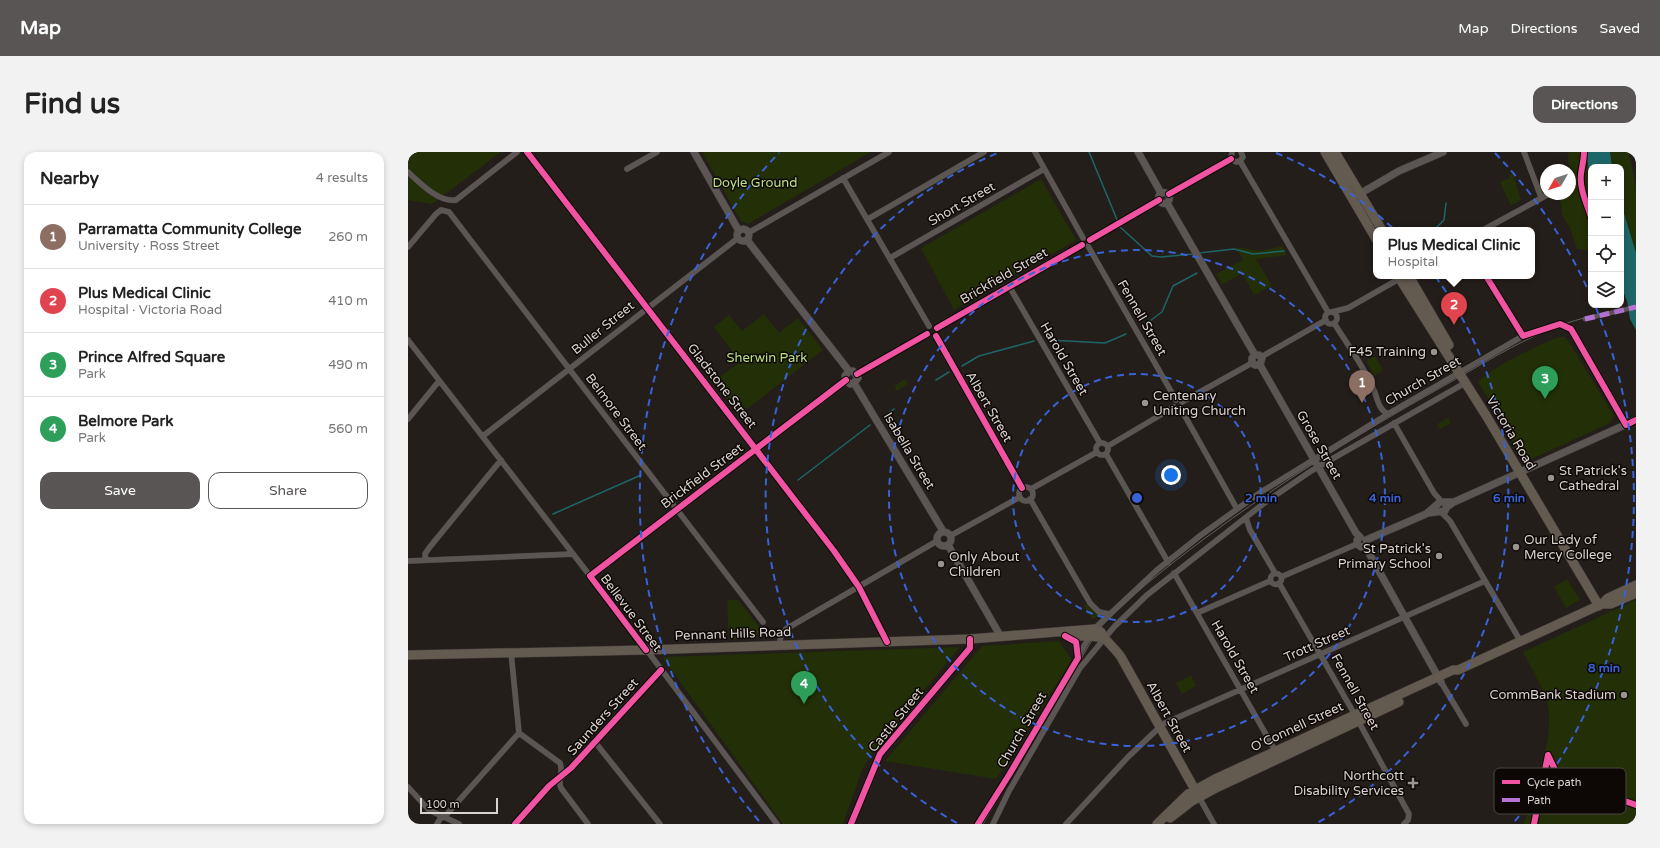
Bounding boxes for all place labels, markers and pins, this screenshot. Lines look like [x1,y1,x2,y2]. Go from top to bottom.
pin: 2 [1441,292,1467,325]
place label: F45 Training [1348,344,1426,360]
marker: F45 Training [1429,347,1439,357]
pin: 3 [1532,366,1558,399]
pin: 1 [1349,370,1375,403]
place label: Centenary Uniting Church [1153,388,1246,419]
marker: Centenary Uniting Church [1140,398,1150,408]
place label: St Patrick's Cathedral [1559,463,1627,494]
marker: St Patrick's Cathedral [1546,473,1556,483]
centre of rings [1130,491,1144,505]
place label: Our Lady of Mercy College [1524,532,1612,563]
place label: St Patrick's Primary School [1338,541,1431,572]
marker: Our Lady of Mercy College [1511,542,1521,552]
place label: Only About Children [949,549,1020,580]
marker: St Patrick's Primary School [1434,551,1444,561]
marker: Only About Children [936,559,946,569]
pin: 4 [791,671,817,704]
place label: CommBank Stadium [1490,687,1616,703]
marker: CommBank Stadium [1619,690,1629,700]
place label: Northcott Disability Services [1293,768,1404,799]
marker: Northcott Disability Services [1407,777,1419,789]

